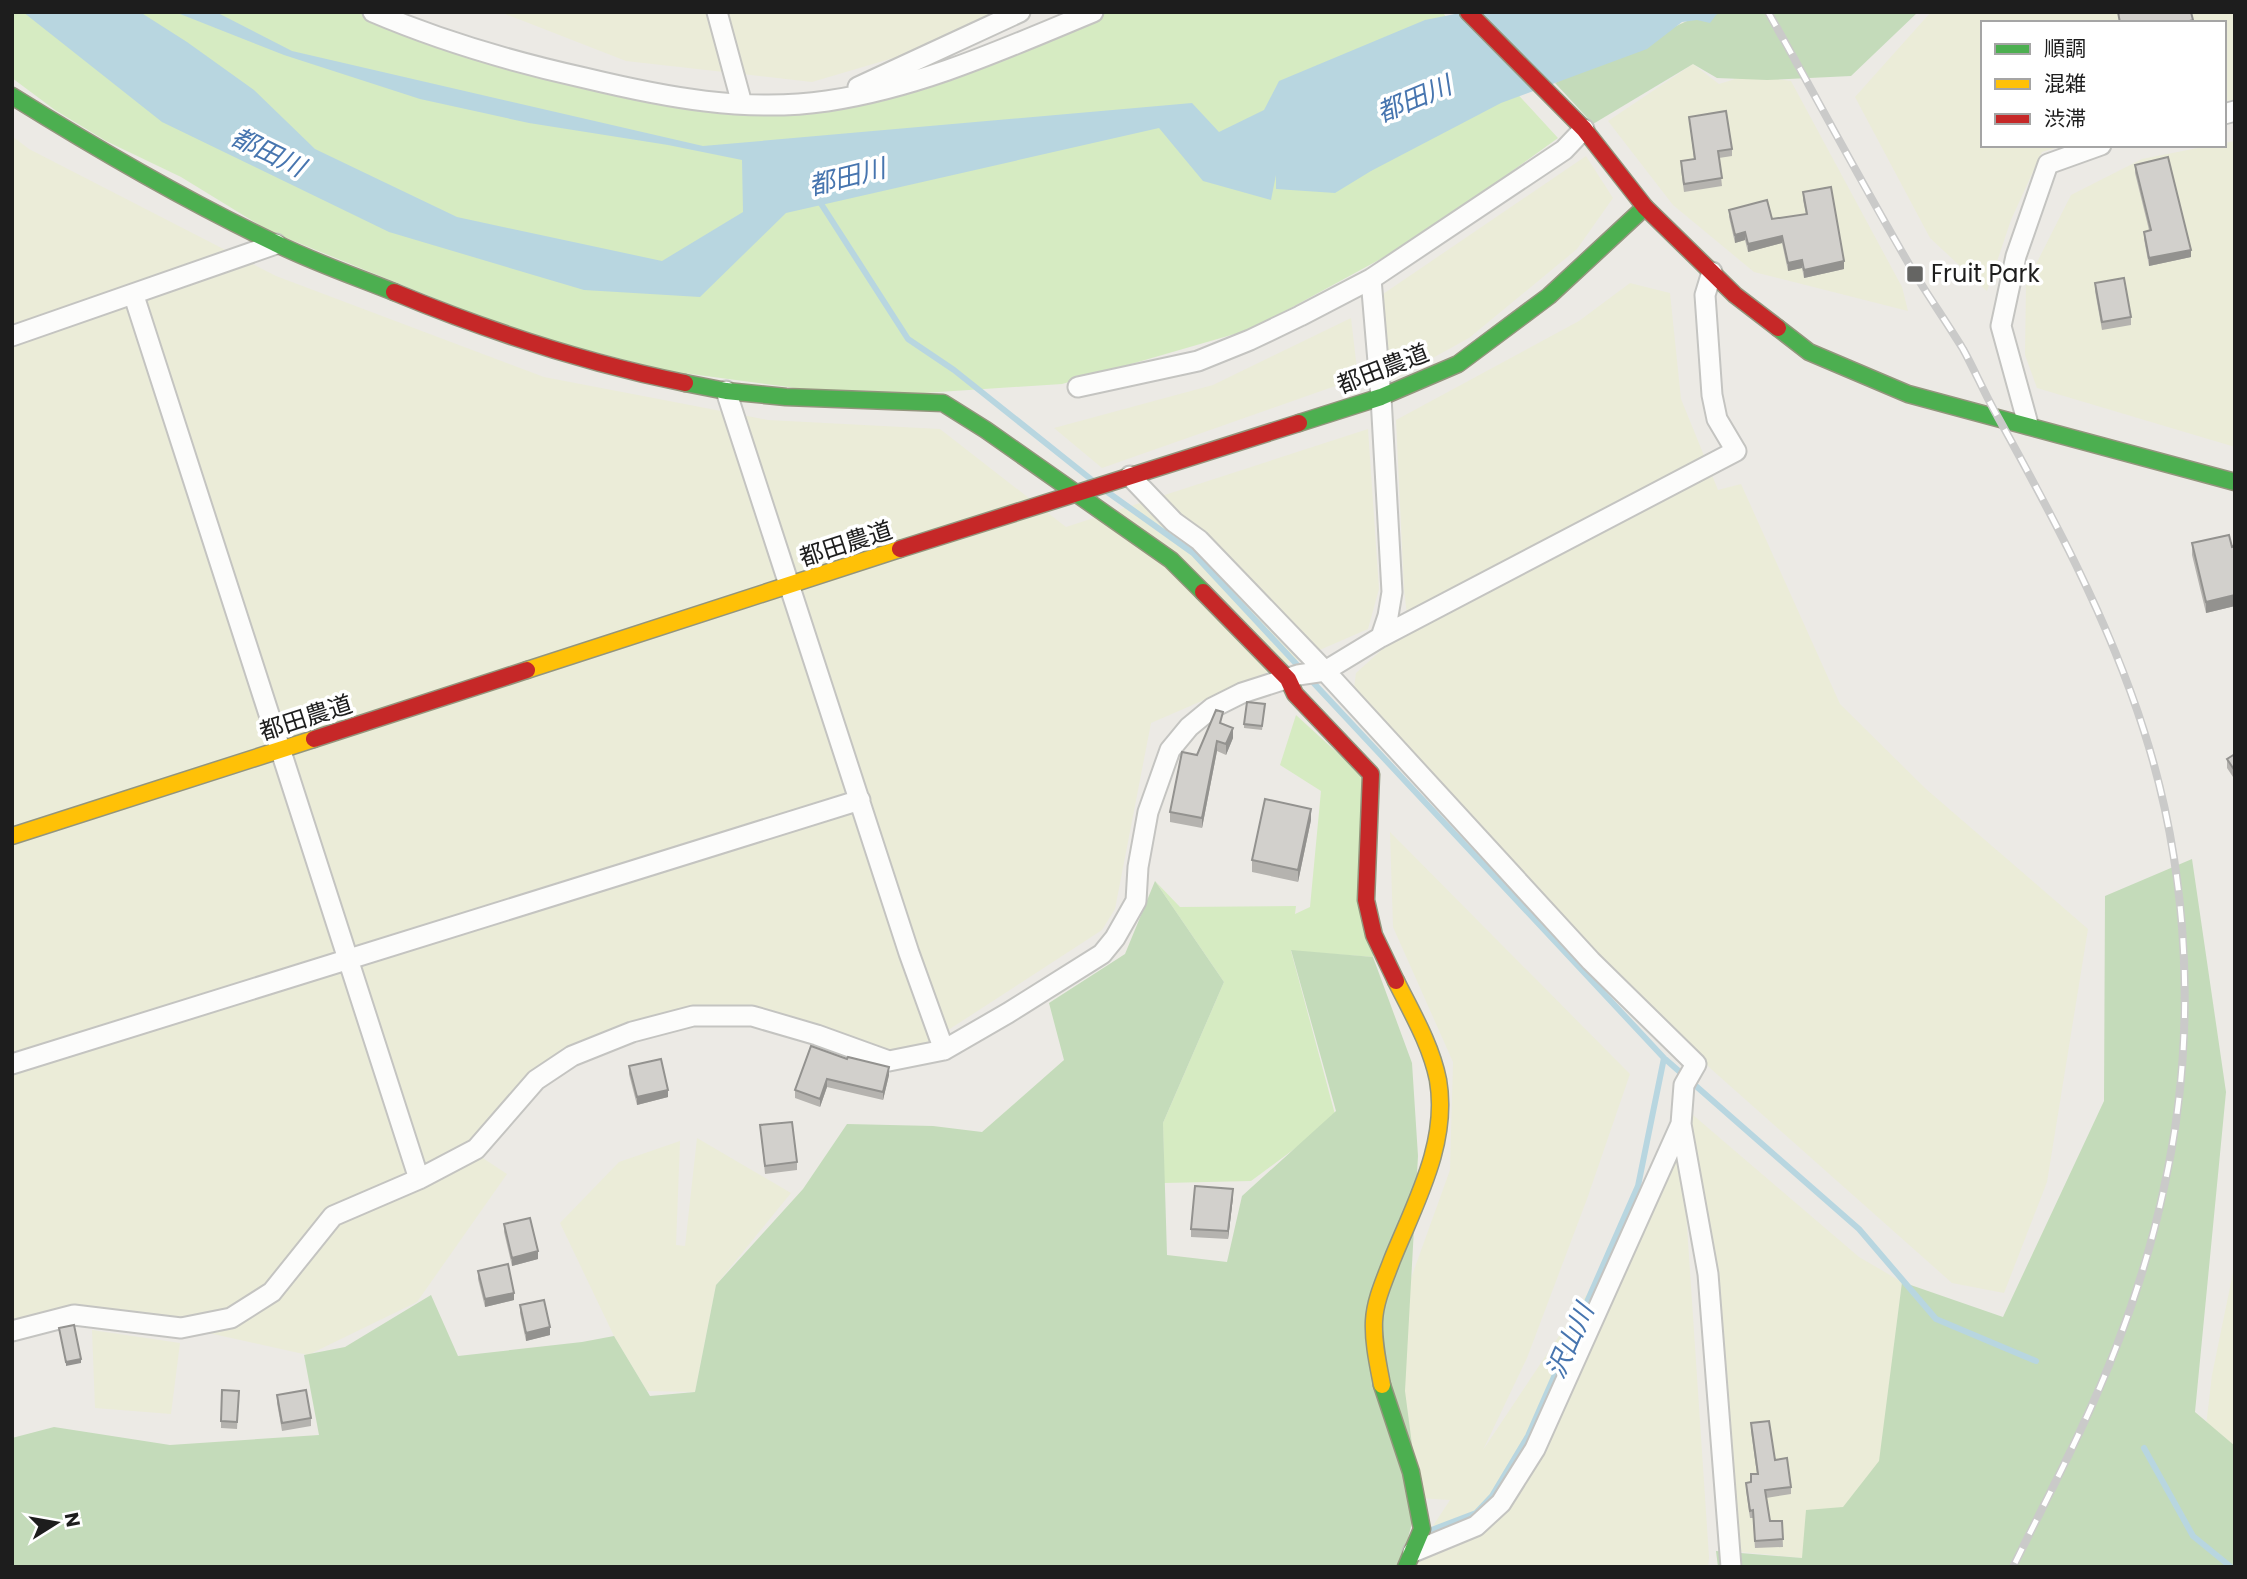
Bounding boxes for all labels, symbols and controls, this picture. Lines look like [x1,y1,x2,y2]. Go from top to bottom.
legend [1981,21,2226,147]
text: 順調 [2044,34,2086,63]
water label: 都田川 [1371,66,1460,131]
text: 混雑 [2044,69,2086,98]
text: 渋滞 [2044,104,2086,133]
water label: 都田川 [225,119,314,187]
water label: 都田川 [805,149,892,204]
place label: Fruit Park [1931,257,2041,290]
marker: Fruit Park [1905,264,1925,284]
street label: 都田農道 [1332,336,1434,401]
street label: 都田農道 [795,513,897,574]
street label: 都田農道 [255,687,357,748]
water label: 沢山川 [1538,1295,1604,1384]
north arrow [21,1488,91,1558]
text: N [58,1510,87,1529]

